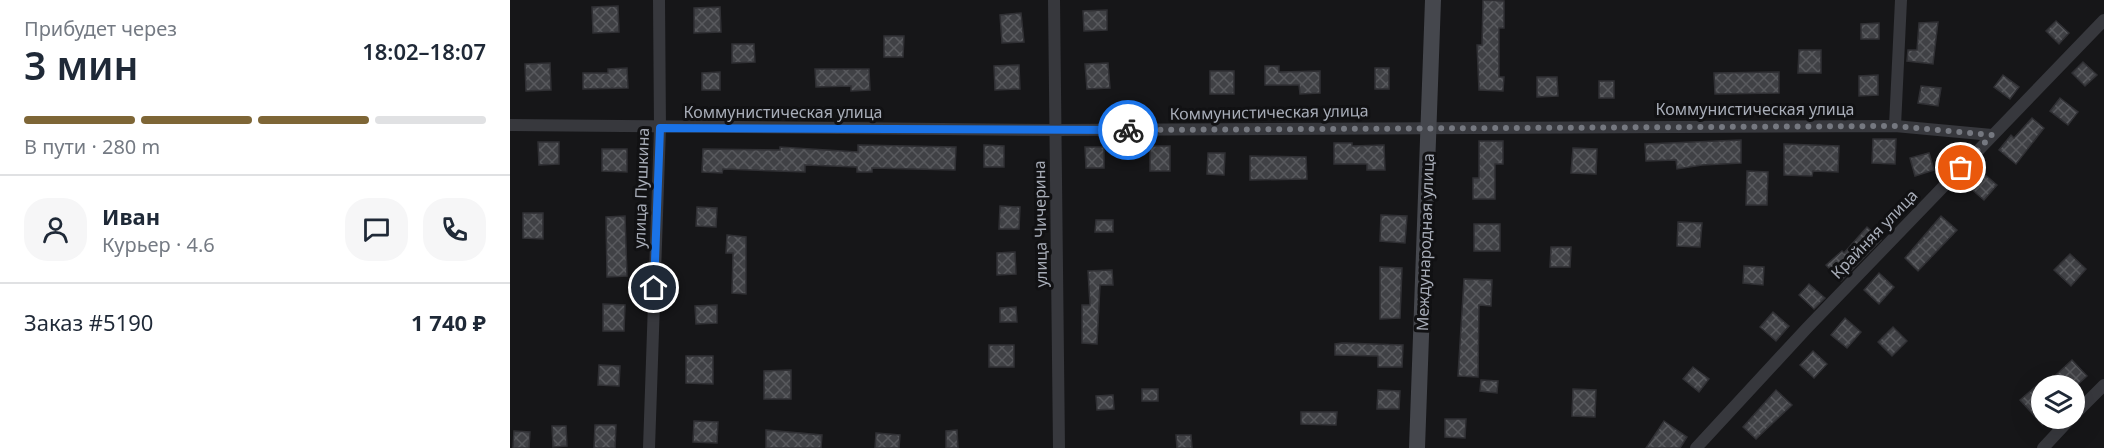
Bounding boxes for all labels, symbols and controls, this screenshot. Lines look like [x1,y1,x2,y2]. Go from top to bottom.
text: Прибудет через [24,15,177,42]
text: 18:02–18:07 [362,36,486,66]
text: 3 мин [24,38,139,91]
street label: Коммунистическая улица [1656,98,1854,120]
street label: Коммунистическая улица [1169,99,1369,125]
courier [1098,100,1158,160]
street label: Коммунистическая улица [684,101,882,123]
icon: bike [1112,114,1145,147]
street label: улица Пушкина [628,127,654,249]
text: В пути · 280 m [24,133,160,160]
pin [1935,142,1986,193]
icon: bag [1944,151,1977,184]
street label: Международная улица [1411,153,1439,331]
street label: улица Чичерина [1028,160,1052,288]
street label: Крайняя улица [1826,185,1922,283]
button: person [24,198,87,261]
button: chat [345,198,408,261]
button: phone [423,198,486,261]
text: Иван [102,201,160,231]
text: Курьер · 4.6 [102,231,215,258]
pin [628,262,679,313]
icon: home [637,271,670,304]
text: Заказ #5190 [24,307,153,337]
text: 1 740 ₽ [411,307,486,337]
map controls [2031,375,2085,429]
button: layers [2031,375,2085,429]

